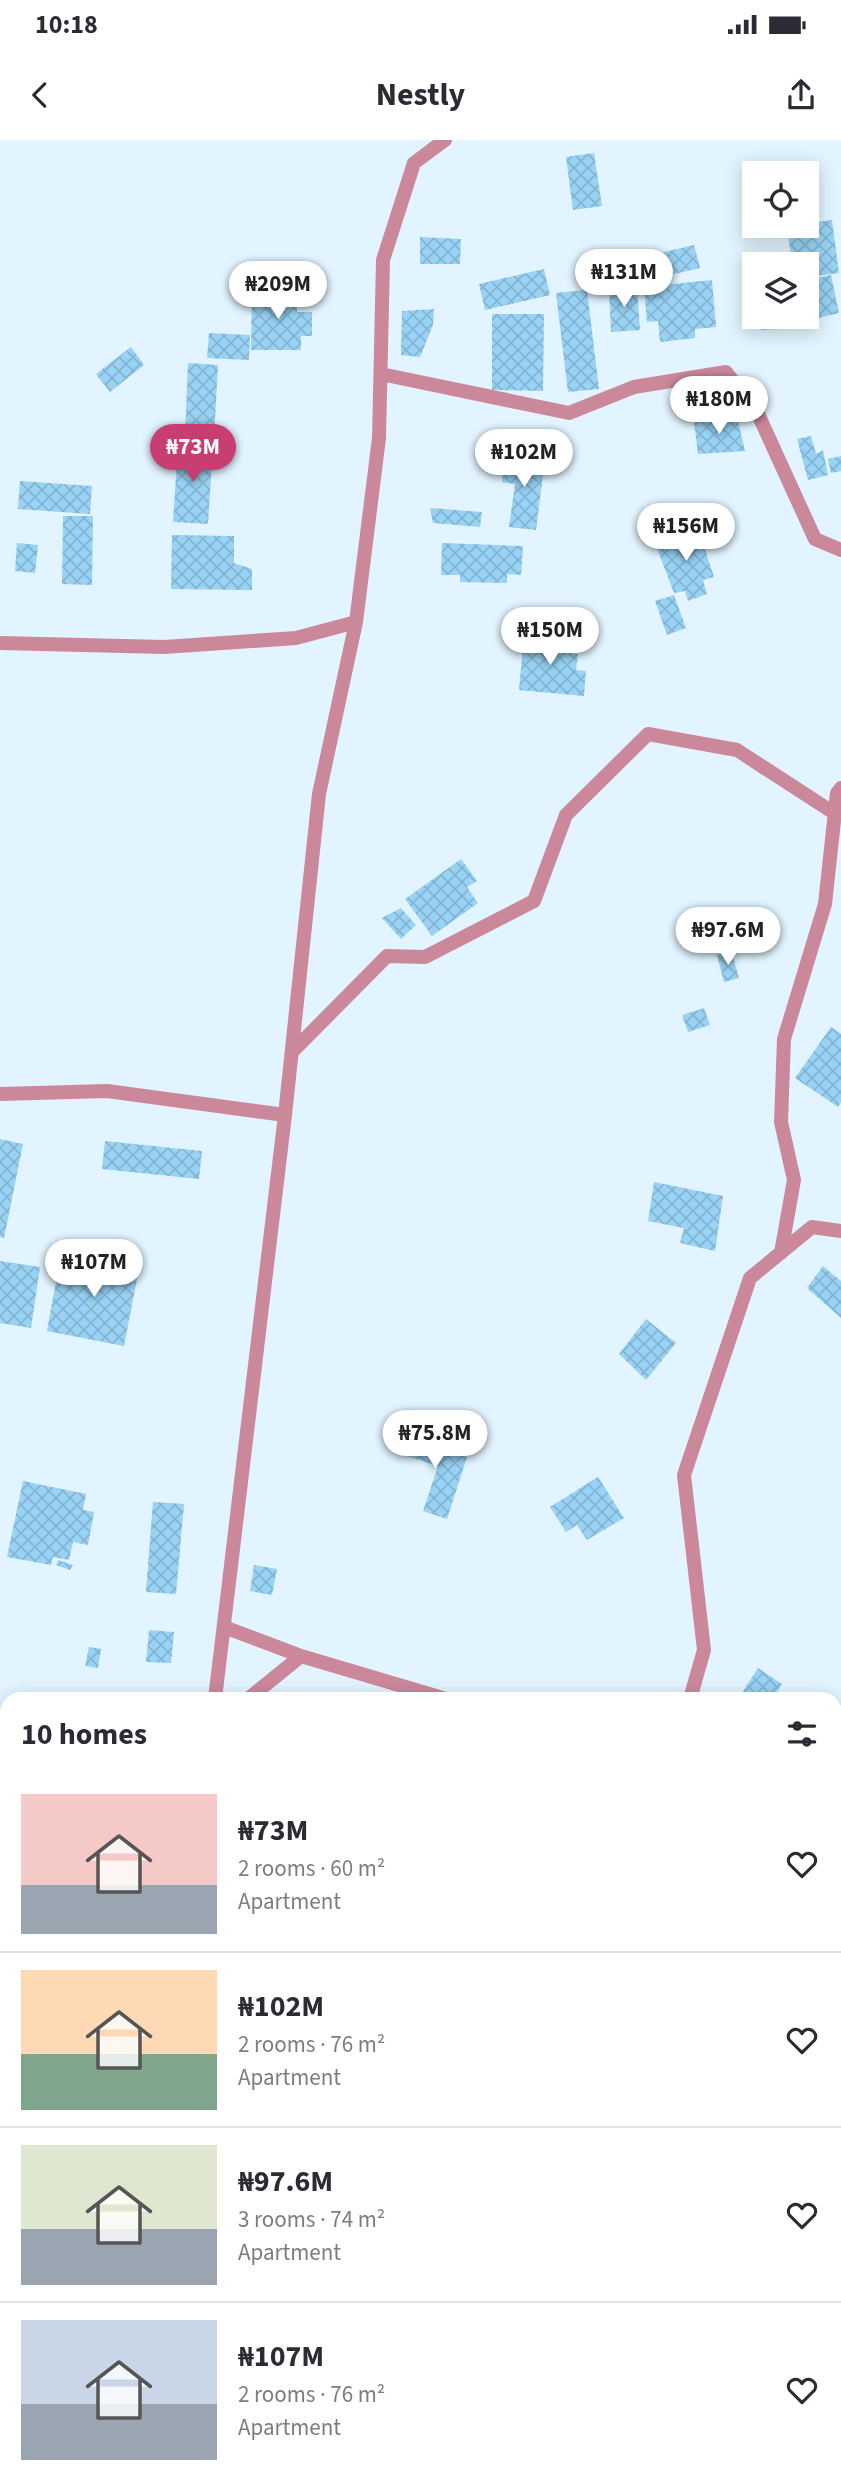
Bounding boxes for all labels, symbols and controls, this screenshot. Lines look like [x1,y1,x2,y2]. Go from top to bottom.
text: 10:18 [35,6,98,43]
text: Nestly [376,72,465,118]
icon: back [21,76,59,114]
icon: share [782,76,820,114]
map controls [742,161,819,329]
button: locate [742,161,819,238]
pin: ₦131M [575,250,673,309]
button: layers [742,252,819,329]
text: ₦131M [591,255,657,288]
pin: ₦209M [229,262,327,321]
text: ₦209M [245,267,311,300]
pin: ₦180M [670,376,768,436]
text: ₦180M [686,382,752,415]
pin: ₦73M [152,424,234,484]
text: ₦73M [166,430,220,463]
pin: ₦102M [475,430,573,489]
text: ₦102M [491,435,557,468]
pin: ₦156M [637,504,735,563]
text: ₦156M [653,509,719,542]
pin: ₦150M [501,608,599,667]
text: ₦150M [517,613,583,646]
pin: ₦97.6M [671,908,785,967]
text: ₦97.6M [691,913,765,946]
pin: ₦107M [45,1240,143,1299]
text: ₦107M [61,1245,127,1278]
pin: ₦75.8M [378,1410,492,1470]
text: ₦75.8M [398,1416,472,1449]
text: 10 homes [21,1713,147,1756]
icon: filters [783,1715,821,1753]
text: ₦73M [238,1809,308,1852]
icon: home [77,1822,161,1906]
icon: heart [783,1845,821,1883]
text: 2 rooms · 60 m² [238,1852,385,1885]
text: Apartment [238,1885,341,1918]
text: ₦102M [238,1985,324,2028]
icon: home [77,1998,161,2082]
icon: heart [783,2021,821,2059]
text: 2 rooms · 76 m² [238,2028,385,2061]
text: Apartment [238,2061,341,2094]
text: ₦97.6M [238,2160,333,2203]
icon: home [77,2173,161,2257]
icon: heart [783,2196,821,2234]
text: 3 rooms · 74 m² [238,2203,385,2236]
text: Apartment [238,2236,341,2269]
text: ₦107M [238,2335,324,2378]
icon: home [77,2348,161,2432]
icon: heart [783,2371,821,2409]
text: 2 rooms · 76 m² [238,2378,385,2411]
text: Apartment [238,2411,341,2444]

